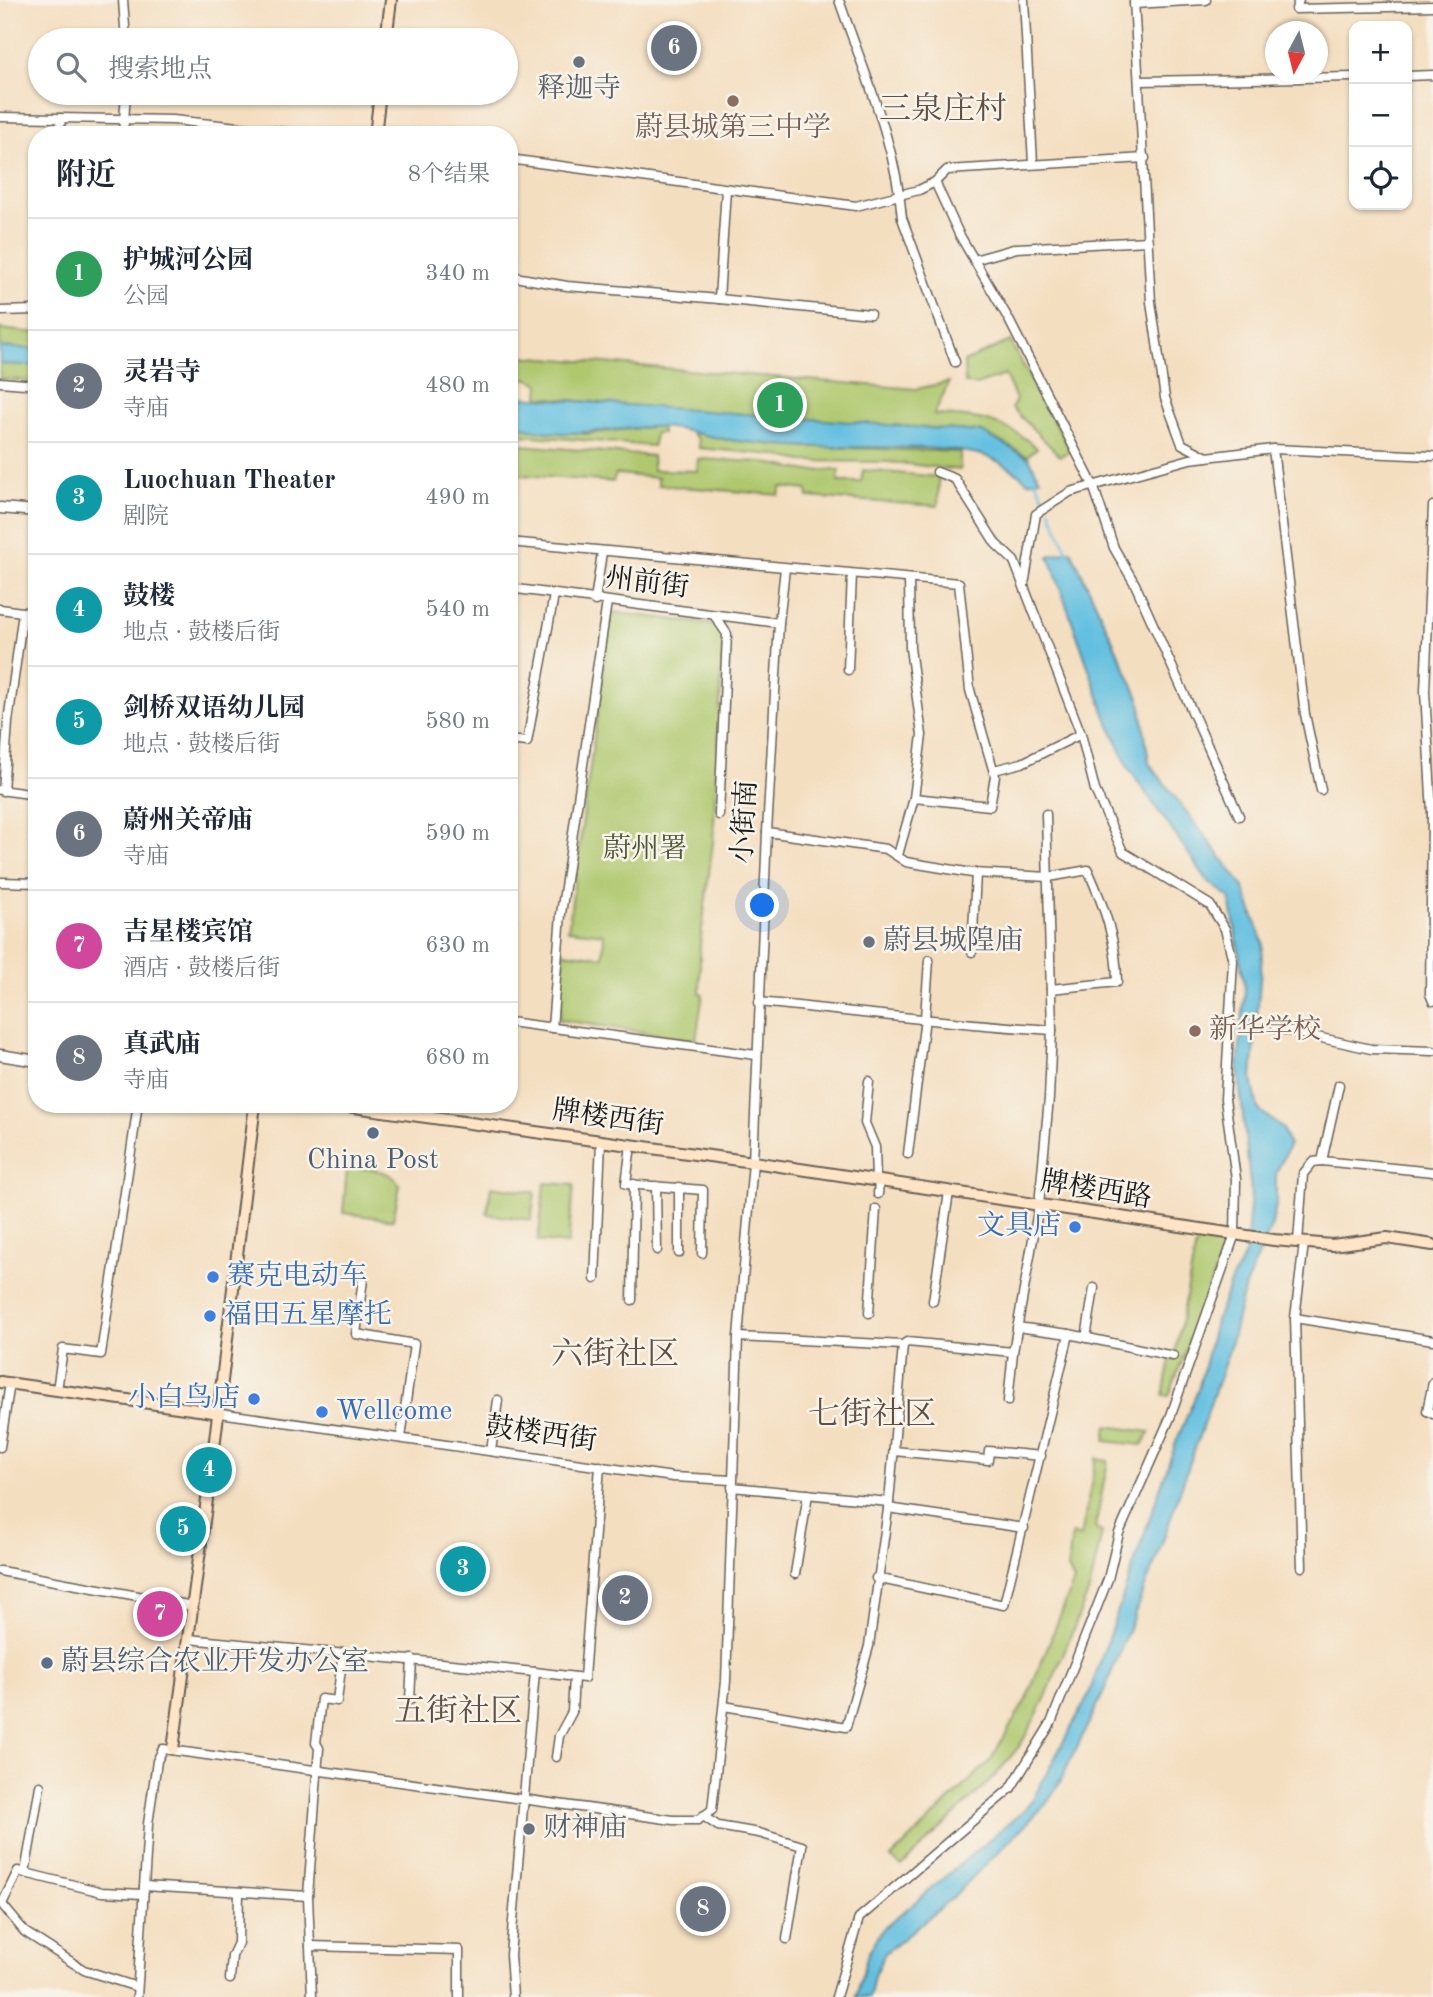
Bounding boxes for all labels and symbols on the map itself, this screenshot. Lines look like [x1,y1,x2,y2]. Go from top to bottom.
north arrow [1265,21,1328,84]
pin: 6 [651,22,697,74]
marker: 释迦寺 [571,54,587,70]
place label: 释迦寺 [537,73,621,104]
district label: 三泉庄村 [879,92,1007,127]
marker: 蔚县城第三中学 [725,93,741,109]
place label: 蔚县城第三中学 [635,112,831,143]
pin: 1 [757,379,803,431]
street label: 州前街 [604,562,691,603]
street label: 小街南 [727,779,762,865]
park label: 蔚州署 [603,833,687,864]
your location [745,888,779,922]
place label: 蔚县城隍庙 [883,925,1023,956]
marker: 蔚县城隍庙 [861,934,877,950]
place label: 新华学校 [1209,1014,1321,1045]
marker: 新华学校 [1187,1023,1203,1039]
street label: 牌楼西街 [551,1094,666,1141]
marker: China Post [365,1125,381,1141]
place label: China Post [307,1147,439,1175]
street label: 牌楼西路 [1038,1165,1154,1214]
place label: 文具店 [977,1210,1061,1241]
marker: 文具店 [1067,1219,1083,1235]
place label: 赛克电动车 [227,1260,367,1291]
marker: 赛克电动车 [205,1269,221,1285]
place label: 福田五星摩托 [224,1299,392,1330]
marker: 福田五星摩托 [202,1308,218,1324]
district label: 六街社区 [551,1337,679,1372]
place label: 小白鸟店 [128,1382,240,1413]
marker: 小白鸟店 [246,1391,262,1407]
district label: 七街社区 [808,1397,936,1432]
place label: Wellcome [336,1398,452,1426]
marker: Wellcome [314,1404,330,1420]
street label: 鼓楼西街 [484,1410,599,1457]
pin: 4 [186,1444,232,1496]
pin: 5 [160,1503,206,1555]
pin: 3 [440,1543,486,1595]
pin: 2 [602,1572,648,1624]
pin: 7 [137,1588,183,1640]
place label: 蔚县综合农业开发办公室 [61,1646,369,1677]
marker: 蔚县综合农业开发办公室 [39,1655,55,1671]
district label: 五街社区 [394,1694,522,1729]
place label: 财神庙 [543,1812,627,1843]
marker: 财神庙 [521,1821,537,1837]
pin: 8 [680,1883,726,1935]

